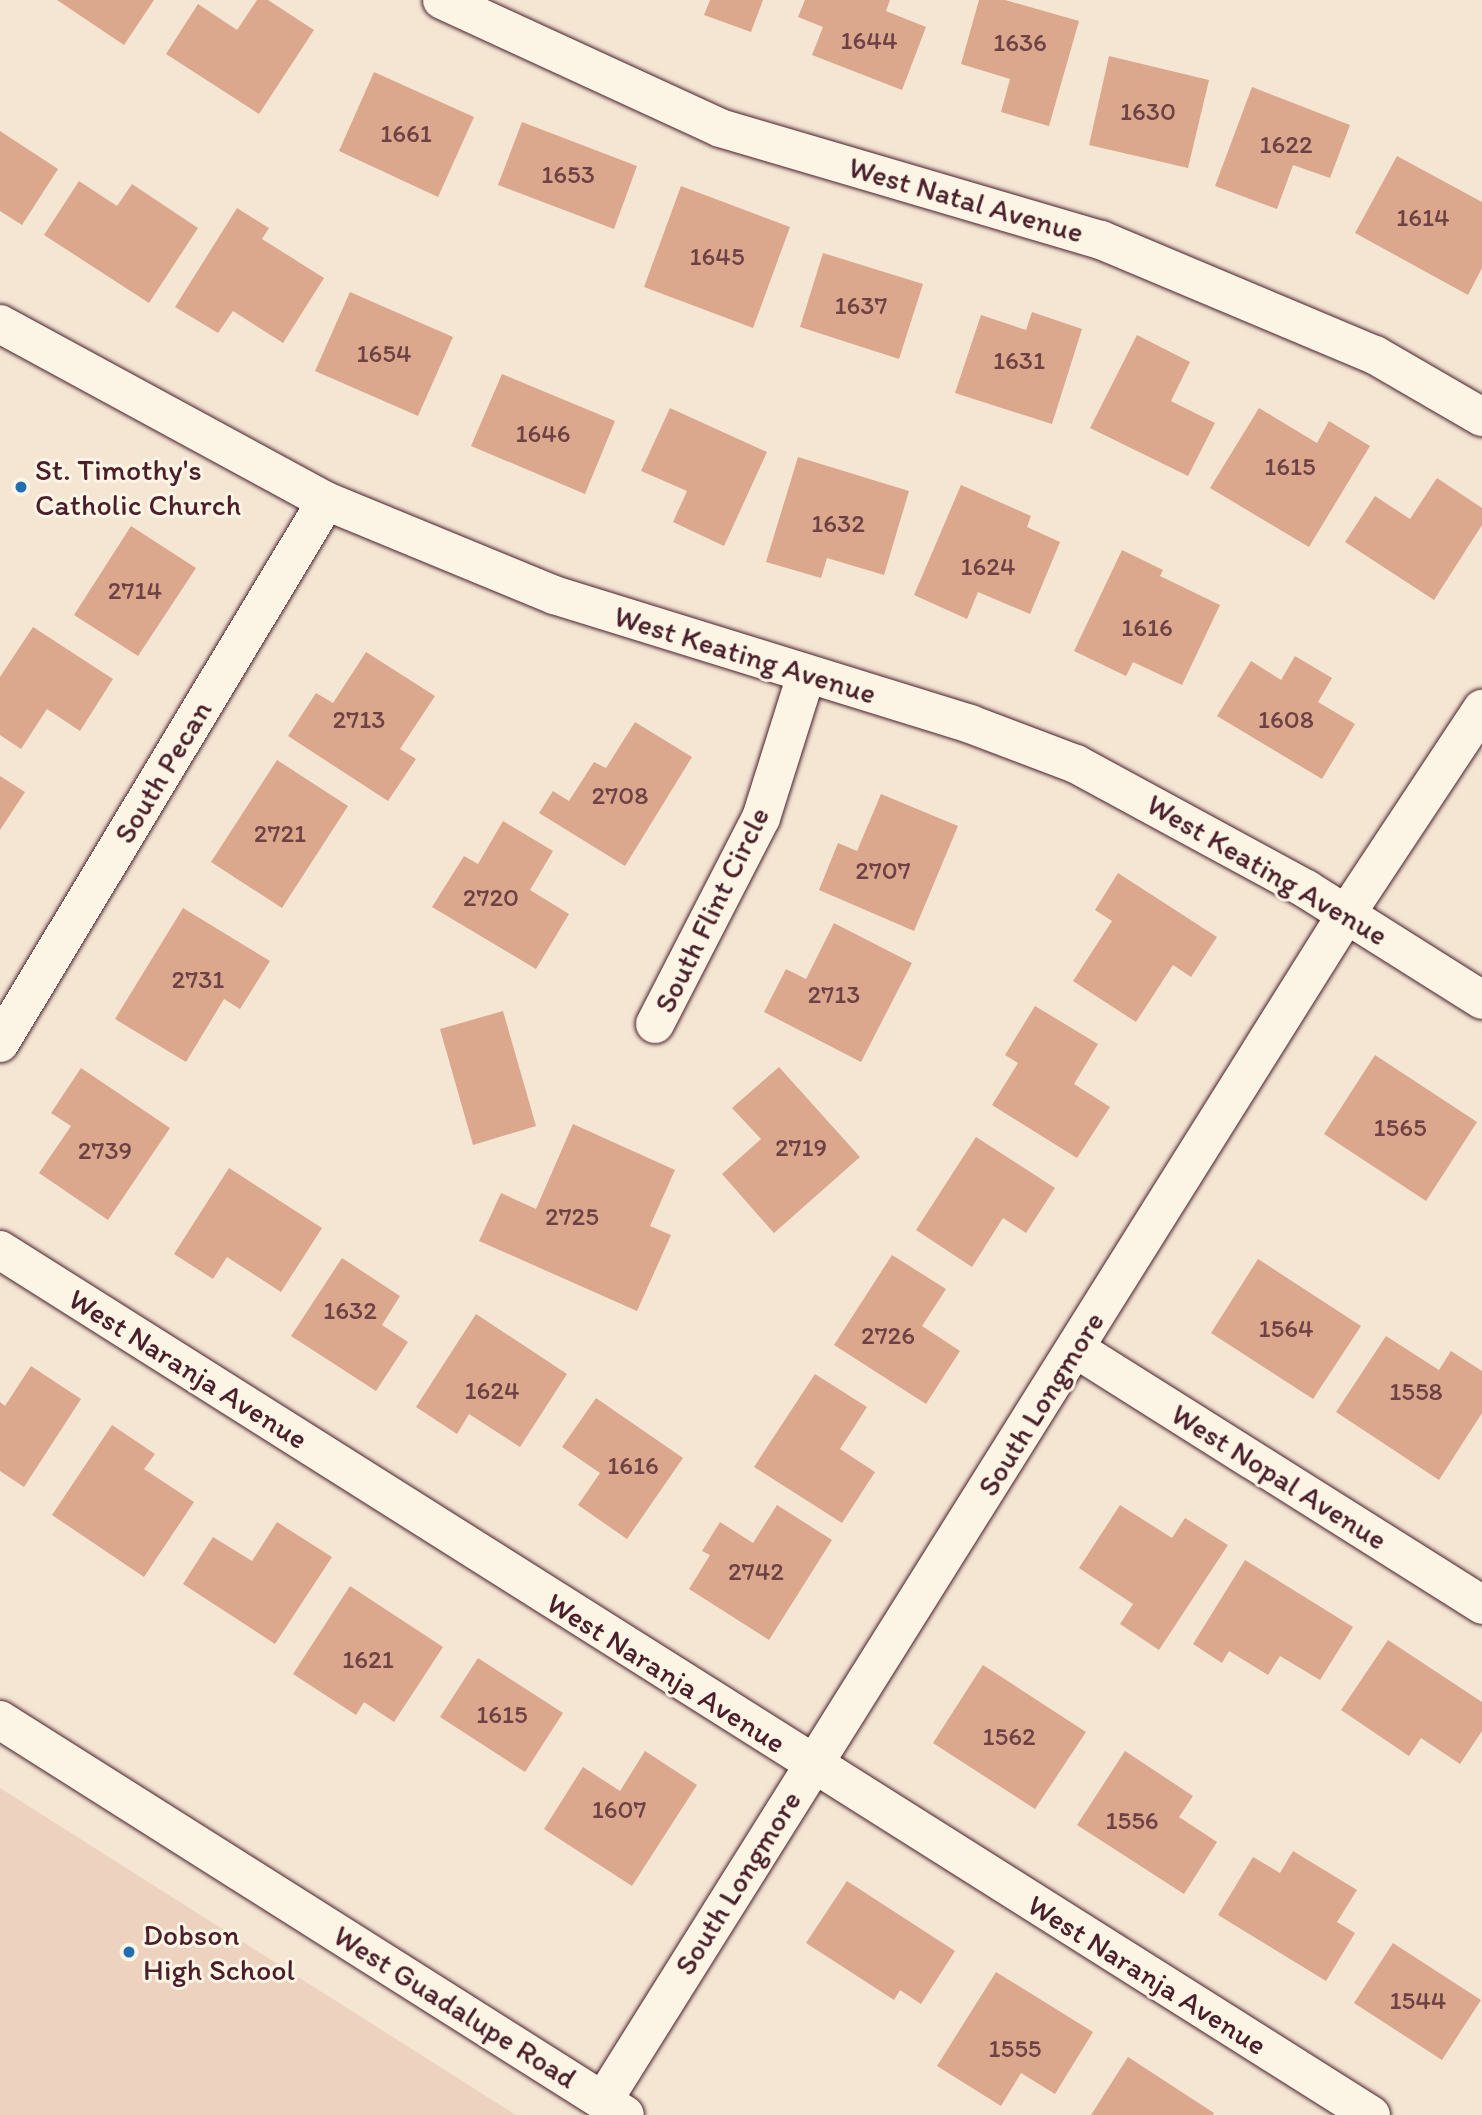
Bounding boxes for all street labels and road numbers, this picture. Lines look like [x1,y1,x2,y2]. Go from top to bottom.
street label: West Natal Avenue [845,149,1087,251]
street label: West Keating Avenue [611,598,879,712]
street label: South Pecan [107,695,219,849]
street label: West Keating Avenue [1141,787,1393,953]
street label: South Flint Circle [647,802,777,1018]
street label: West Naranja Avenue [63,1282,313,1456]
street label: South Longmore [970,1305,1112,1503]
street label: West Nopal Avenue [1165,1397,1393,1557]
street label: West Naranja Avenue [541,1586,791,1760]
street label: South Longmore [667,1784,809,1982]
street label: West Naranja Avenue [1022,1888,1272,2062]
street label: West Guadalupe Road [326,1917,584,2097]

